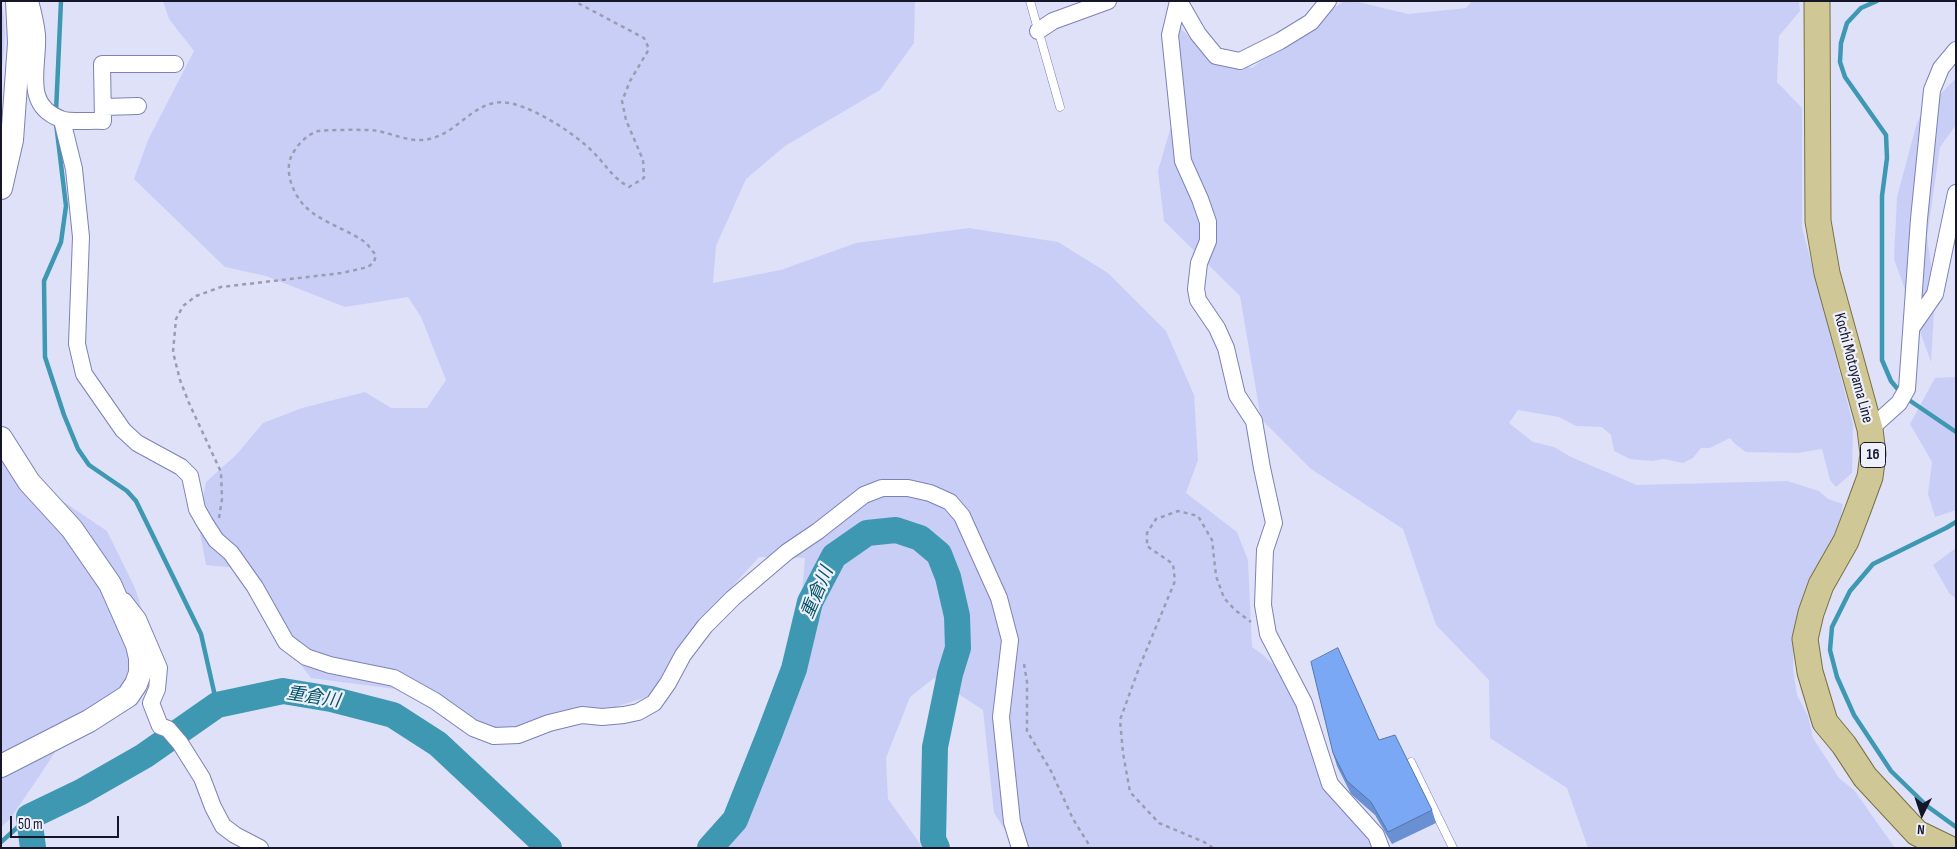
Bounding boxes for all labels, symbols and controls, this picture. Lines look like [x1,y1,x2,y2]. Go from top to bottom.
street label: Kochi Motoyama Line [1829,311,1877,425]
road number: 16 [1860,442,1886,468]
water label: 重倉川 [798,564,838,622]
water label: 重倉川 [285,683,341,713]
north arrow [1897,789,1947,839]
scale bar [12,806,121,838]
text: 50 m [18,815,43,834]
text: N [1917,821,1925,838]

